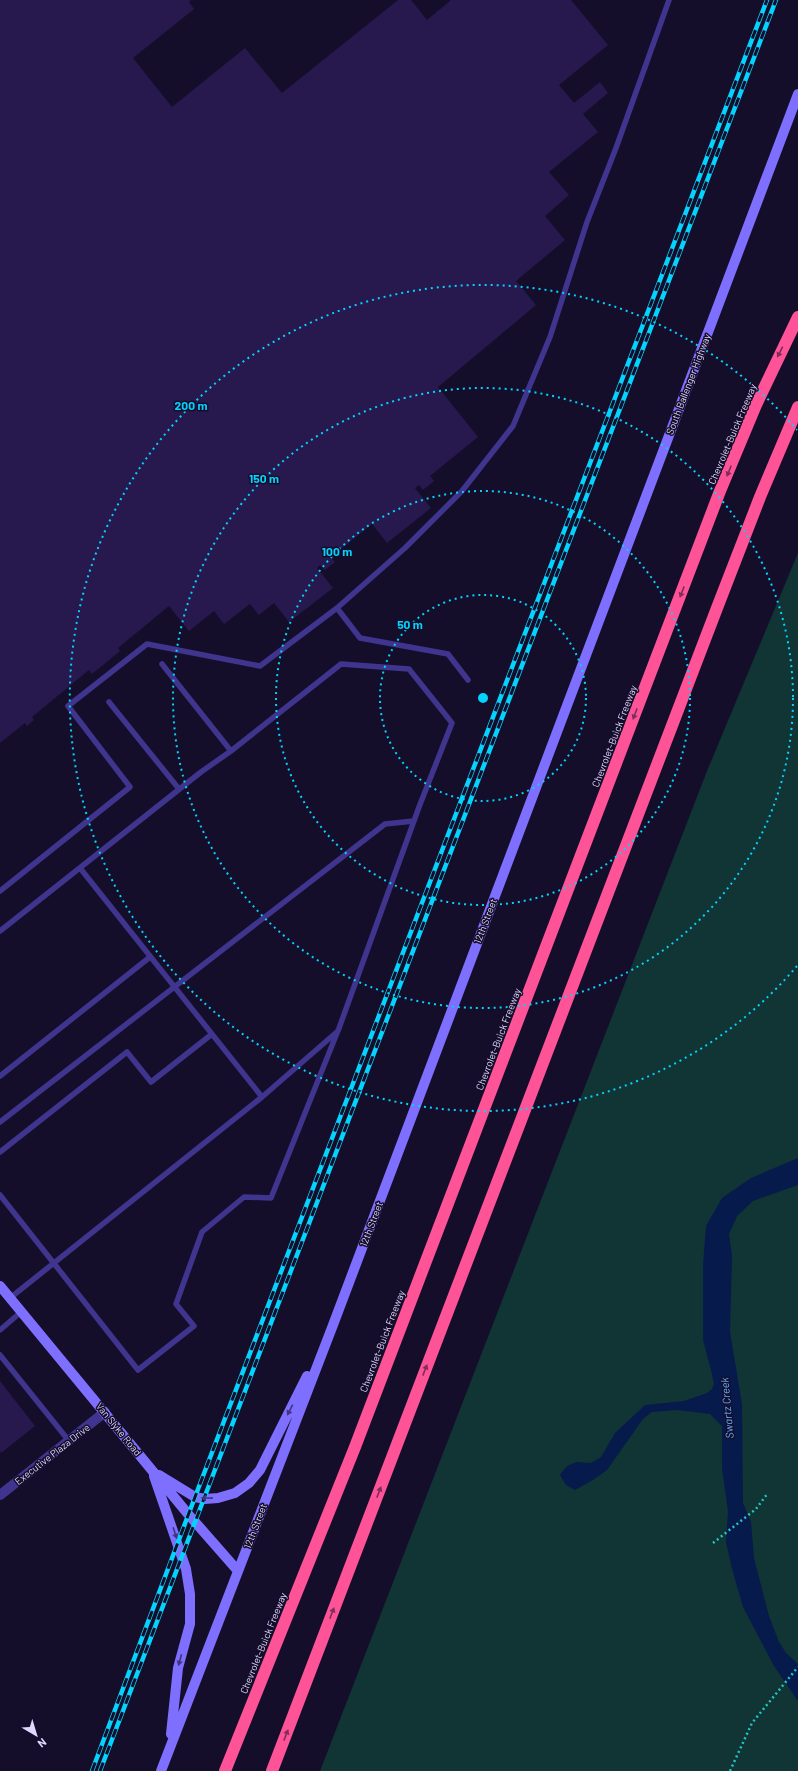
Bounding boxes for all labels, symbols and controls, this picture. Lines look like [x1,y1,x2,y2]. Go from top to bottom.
street label: South Ballenger Highway [663,331,713,436]
one-way arrow [777,346,784,358]
street label: Chevrolet-Buick Freeway [705,382,759,486]
text: 200 m [175,398,207,412]
one-way arrow [725,466,731,478]
text: 150 m [249,471,279,485]
text: 100 m [322,544,352,558]
one-way arrow [678,587,684,599]
text: 50 m [397,617,423,631]
street label: Chevrolet-Buick Freeway [589,683,639,789]
centre of rings [476,691,490,705]
one-way arrow [632,708,638,720]
street label: 12th Street [471,896,499,945]
street label: Chevrolet-Buick Freeway [473,986,523,1092]
street label: 12th Street [357,1199,385,1248]
street label: Chevrolet-Buick Freeway [357,1288,407,1394]
one-way arrow [423,1364,429,1376]
water label: Swartz Creek [717,1376,736,1439]
street label: Van Slyke Road [94,1400,144,1458]
one-way arrow [287,1404,293,1416]
street label: Executive Plaza Drive [12,1421,92,1487]
one-way arrow [376,1485,382,1497]
one-way arrow [200,1495,213,1501]
street label: 12th Street [241,1501,269,1550]
one-way arrow [172,1528,178,1540]
street label: Chevrolet-Buick Freeway [237,1590,289,1695]
one-way arrow [330,1607,336,1619]
one-way arrow [177,1654,183,1666]
north arrow [16,1715,56,1755]
one-way arrow [283,1728,289,1740]
text: N [36,1736,49,1751]

